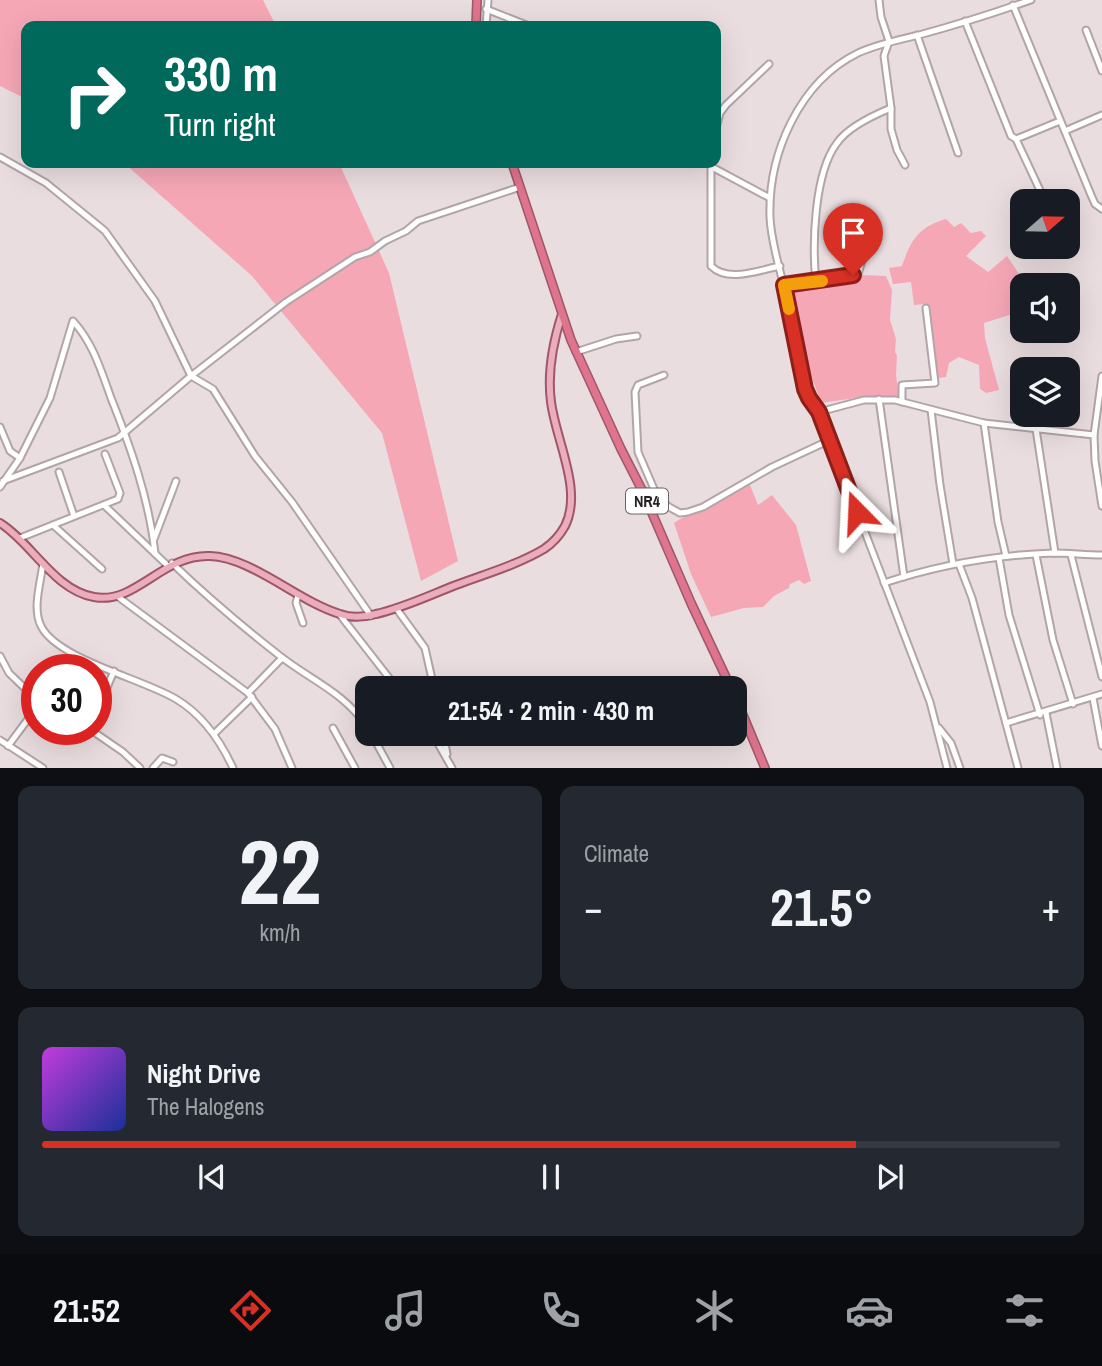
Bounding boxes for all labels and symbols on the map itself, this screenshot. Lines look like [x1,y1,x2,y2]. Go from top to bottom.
north arrow [1010,189,1080,259]
pin [823,203,883,275]
position arrow [820,475,894,549]
road number: NR4 [626,488,668,514]
speed limit sign: 30 [21,654,112,745]

